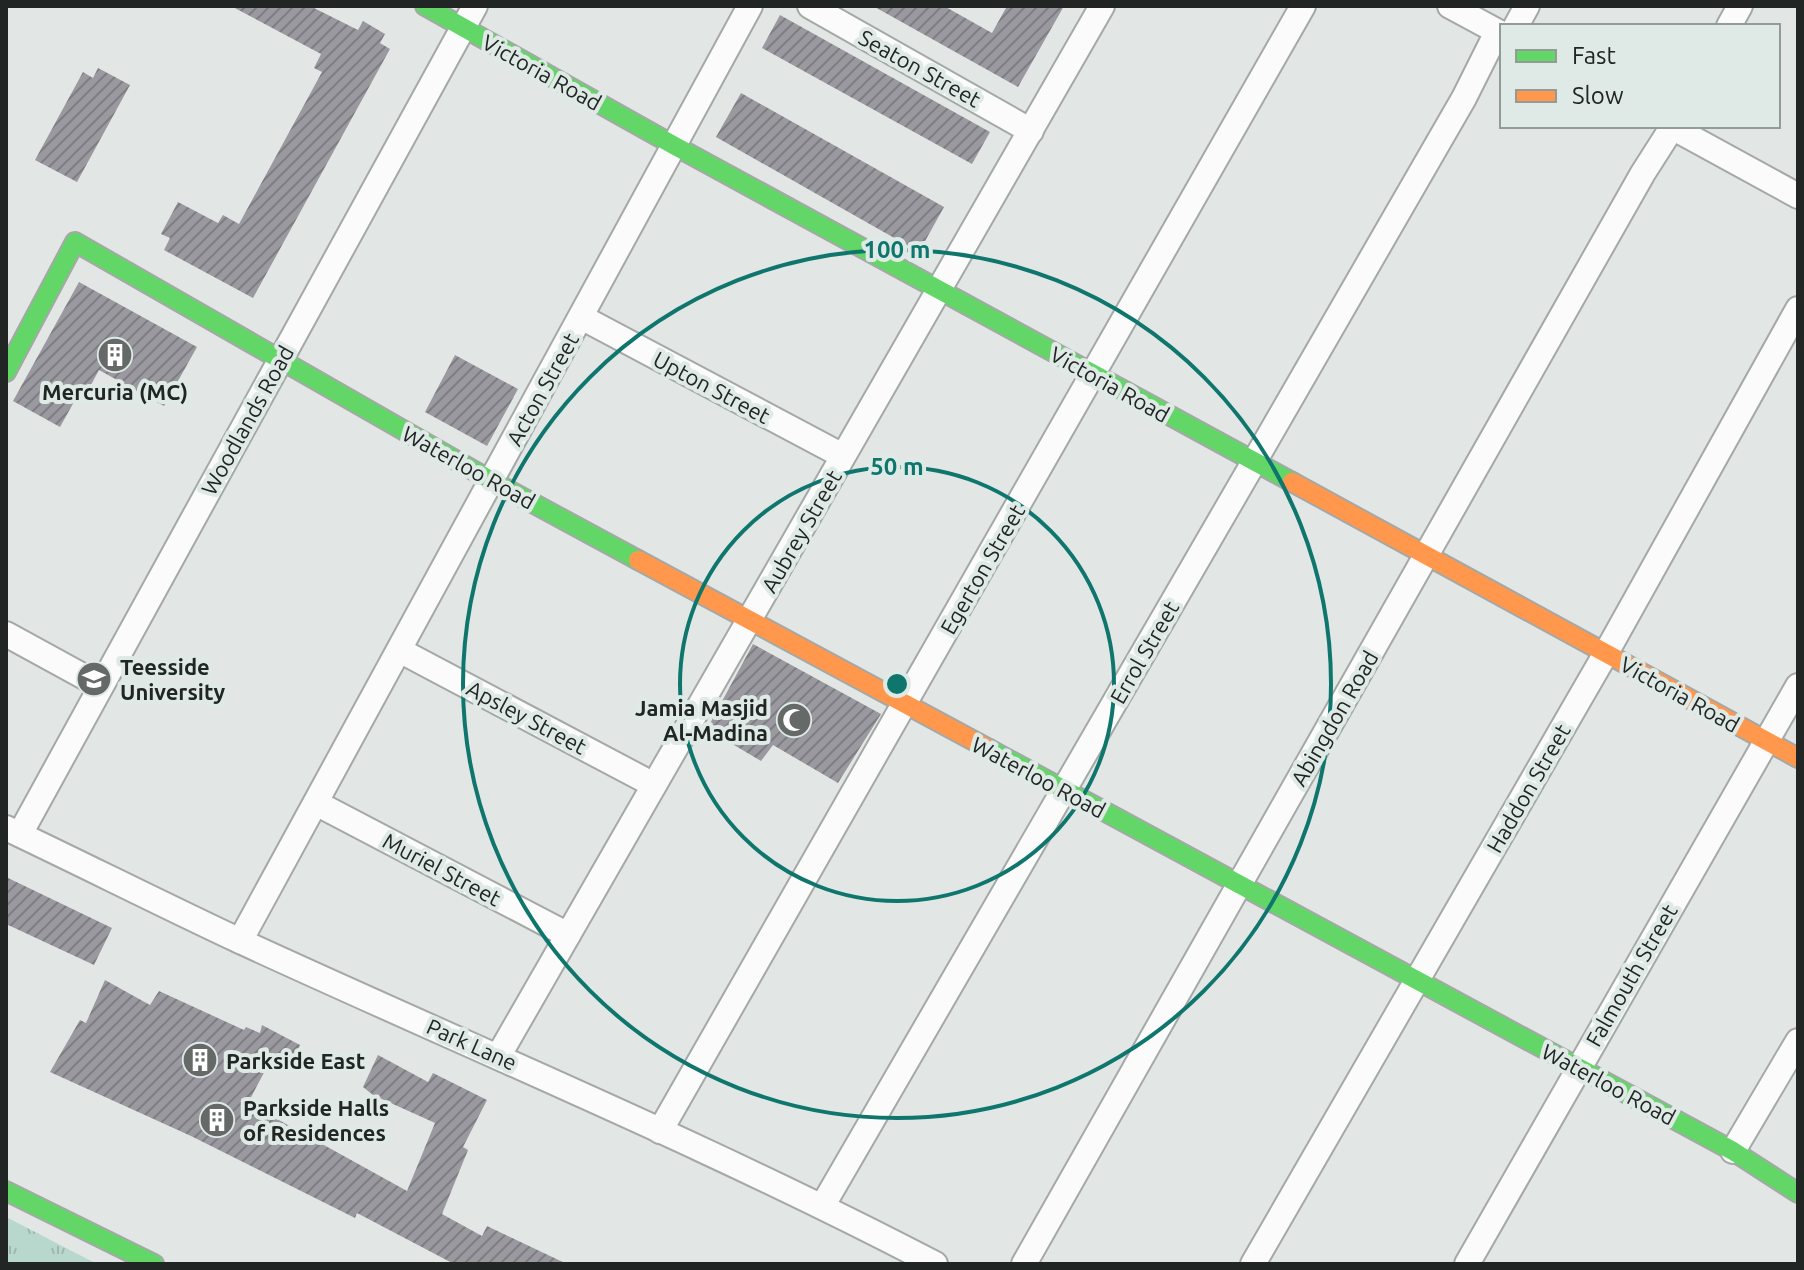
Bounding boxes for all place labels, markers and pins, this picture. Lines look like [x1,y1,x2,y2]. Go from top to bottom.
building icon: Mercuria (MC) [96,336,134,374]
place label: Mercuria (MC) [42,379,188,405]
place label: Teesside University [120,654,226,704]
school or university icon: Teesside University [75,660,113,698]
centre of rings [883,670,911,698]
place label: Jamia Masjid Al-Madina [635,695,768,745]
mosque icon: Jamia Masjid Al-Madina [775,701,813,739]
building icon: Parkside East [181,1041,219,1079]
place label: Parkside East [226,1048,365,1073]
place label: Parkside Halls of Residences [243,1095,389,1145]
building icon: Parkside Halls of Residences [198,1101,236,1139]

